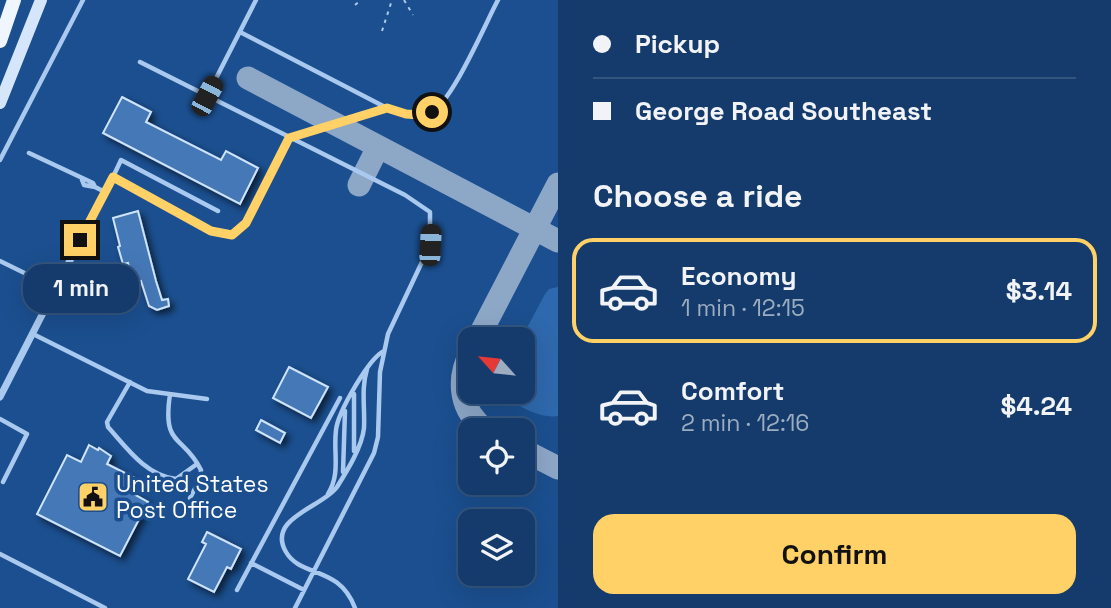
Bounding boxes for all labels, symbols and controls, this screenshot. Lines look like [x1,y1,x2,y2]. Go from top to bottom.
text: Pickup [635,27,720,61]
car [188,73,227,119]
text: George Road Southeast [635,94,932,128]
route start [416,96,448,128]
text: Choose a ride [593,176,803,216]
car [419,223,442,267]
route end [64,224,96,256]
icon: car [597,259,660,322]
text: Economy [681,259,797,293]
callout: 1 min [22,264,138,314]
text: 1 min [53,273,109,303]
text: $3.14 [1006,274,1072,308]
text: 1 min · 12:15 [681,293,805,323]
north arrow [458,327,536,404]
map controls [458,327,535,586]
icon: car [597,374,660,437]
text: Comfort [681,374,784,408]
text: $4.24 [1000,389,1072,423]
text: 2 min · 12:16 [681,408,809,438]
button: locate [458,418,535,495]
place label: United States Post Office [116,469,269,525]
public building icon: United States Post Office [76,480,110,514]
button: layers [458,509,535,586]
button: Confirm [593,514,1076,594]

